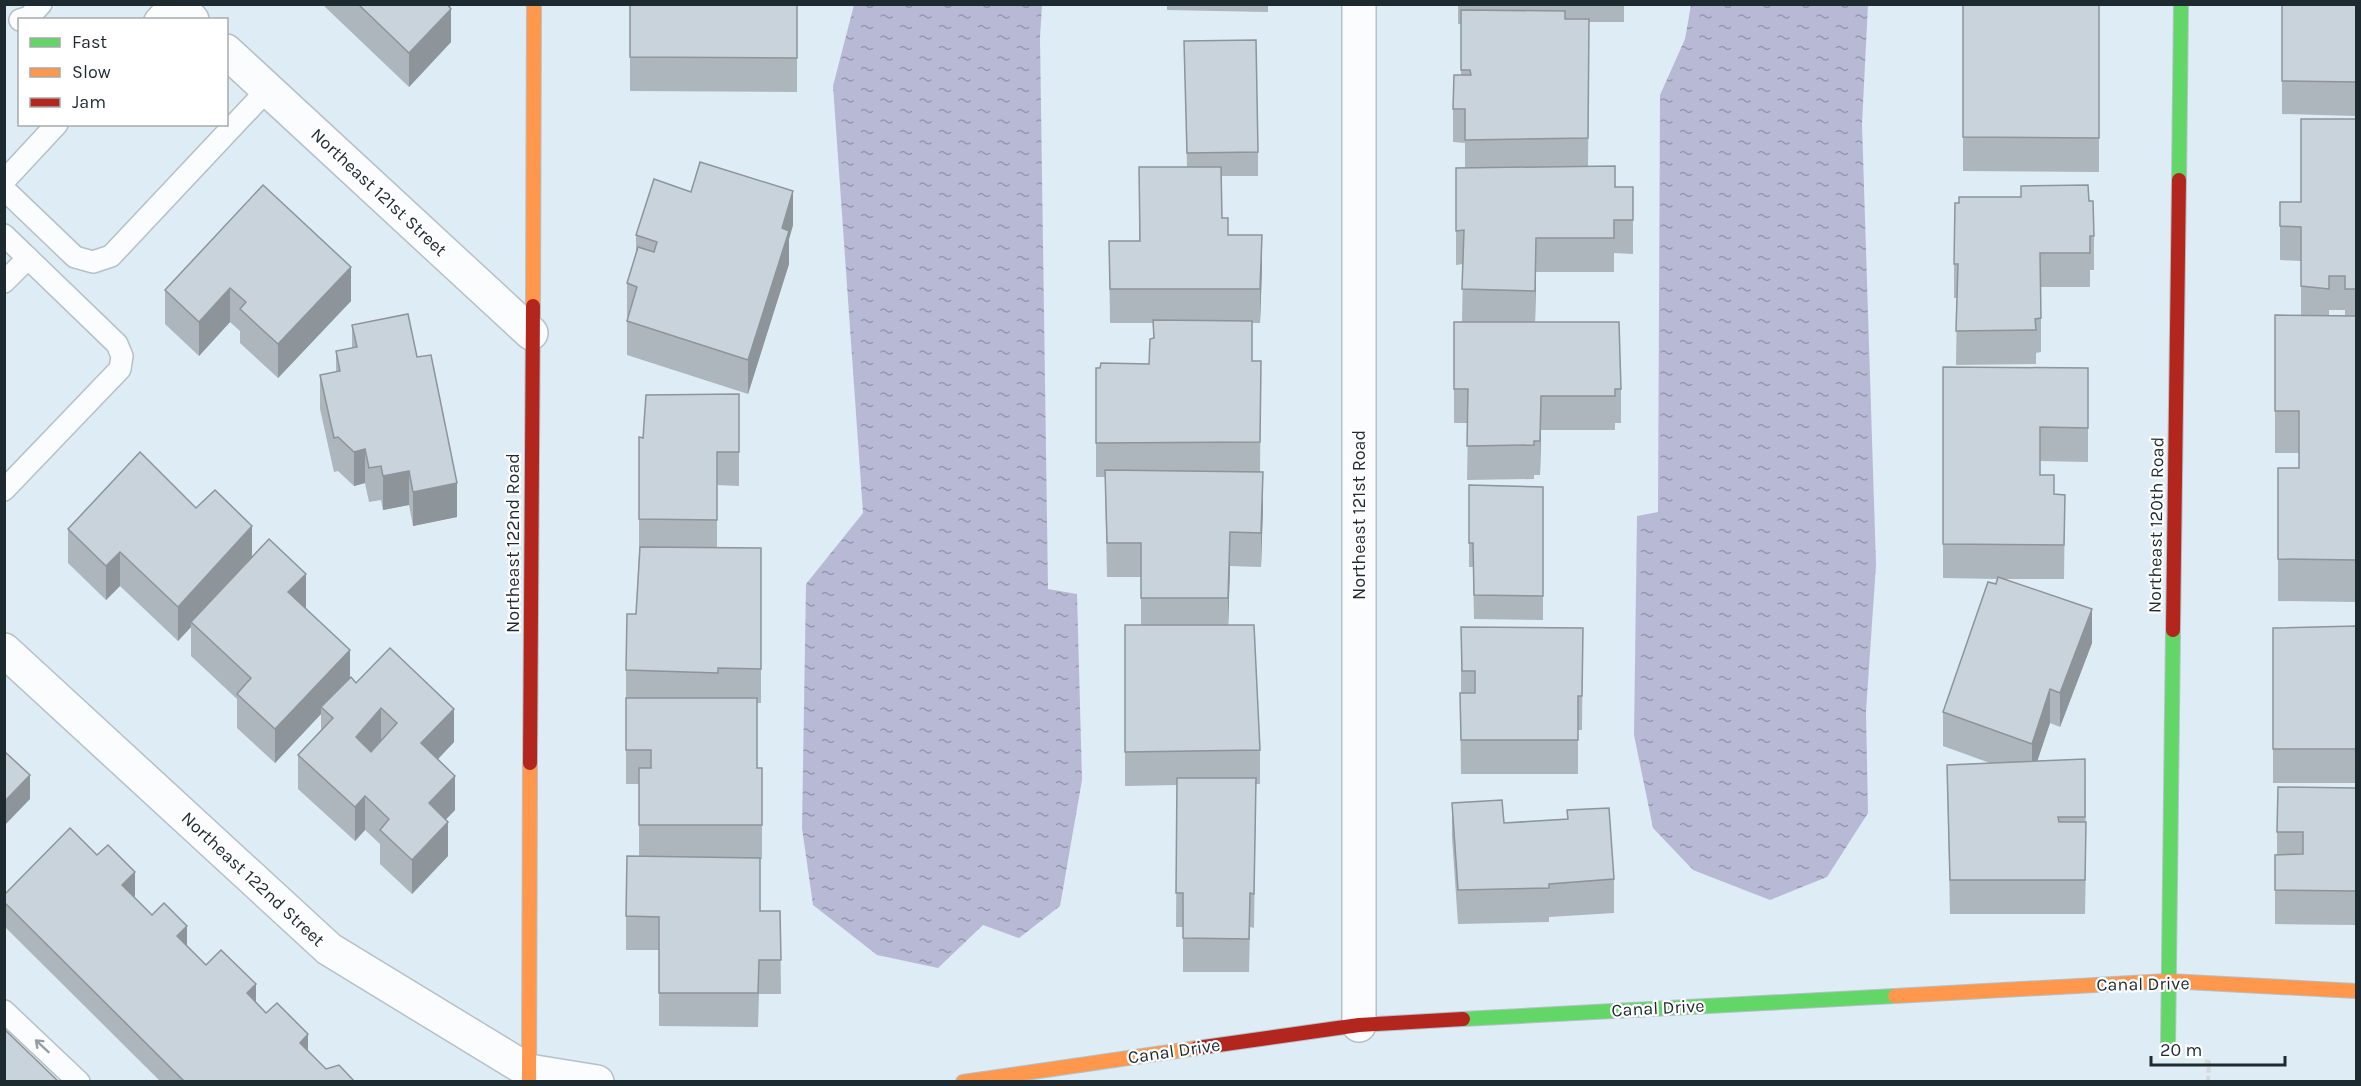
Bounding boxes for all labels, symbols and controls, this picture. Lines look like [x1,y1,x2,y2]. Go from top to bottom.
legend [18,18,228,126]
text: Fast [72,31,107,53]
text: Slow [72,61,111,83]
text: Jam [72,91,106,113]
street label: Northeast 121st Street [306,123,452,261]
street label: Northeast 121st Road [1348,430,1370,600]
street label: Northeast 120th Road [2143,437,2169,613]
street label: Northeast 122nd Road [502,453,524,633]
street label: Northeast 122nd Street [177,807,329,951]
street label: Canal Drive [2096,972,2190,996]
street label: Canal Drive [1611,995,1705,1021]
scale bar [2151,1029,2284,1067]
street label: Canal Drive [1126,1034,1222,1068]
one-way arrow [35,1039,50,1053]
text: 20 m [2160,1039,2202,1061]

